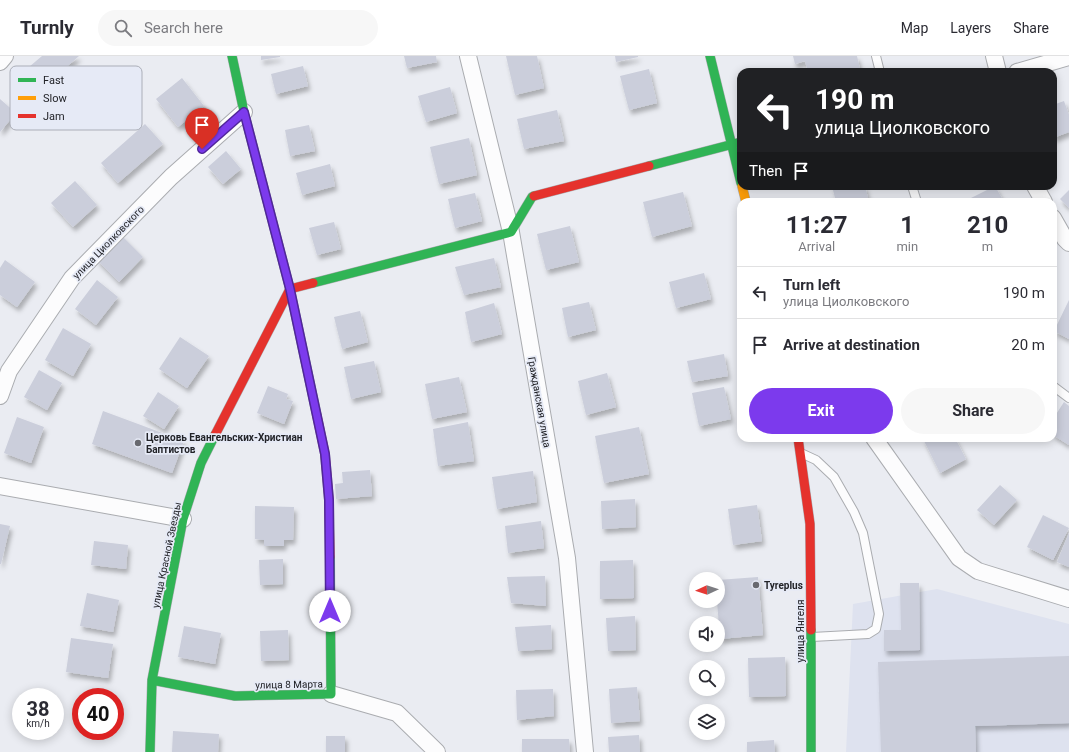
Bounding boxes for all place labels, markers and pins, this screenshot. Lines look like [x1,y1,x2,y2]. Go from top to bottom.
pin [185,108,219,149]
place label: Церковь Евангельских-Христиан Баптистов [146,432,303,455]
marker: Церковь Евангельских-Христиан Баптистов [133,438,143,448]
marker: Tyreplus [751,580,761,590]
place label: Tyreplus [764,580,803,591]

